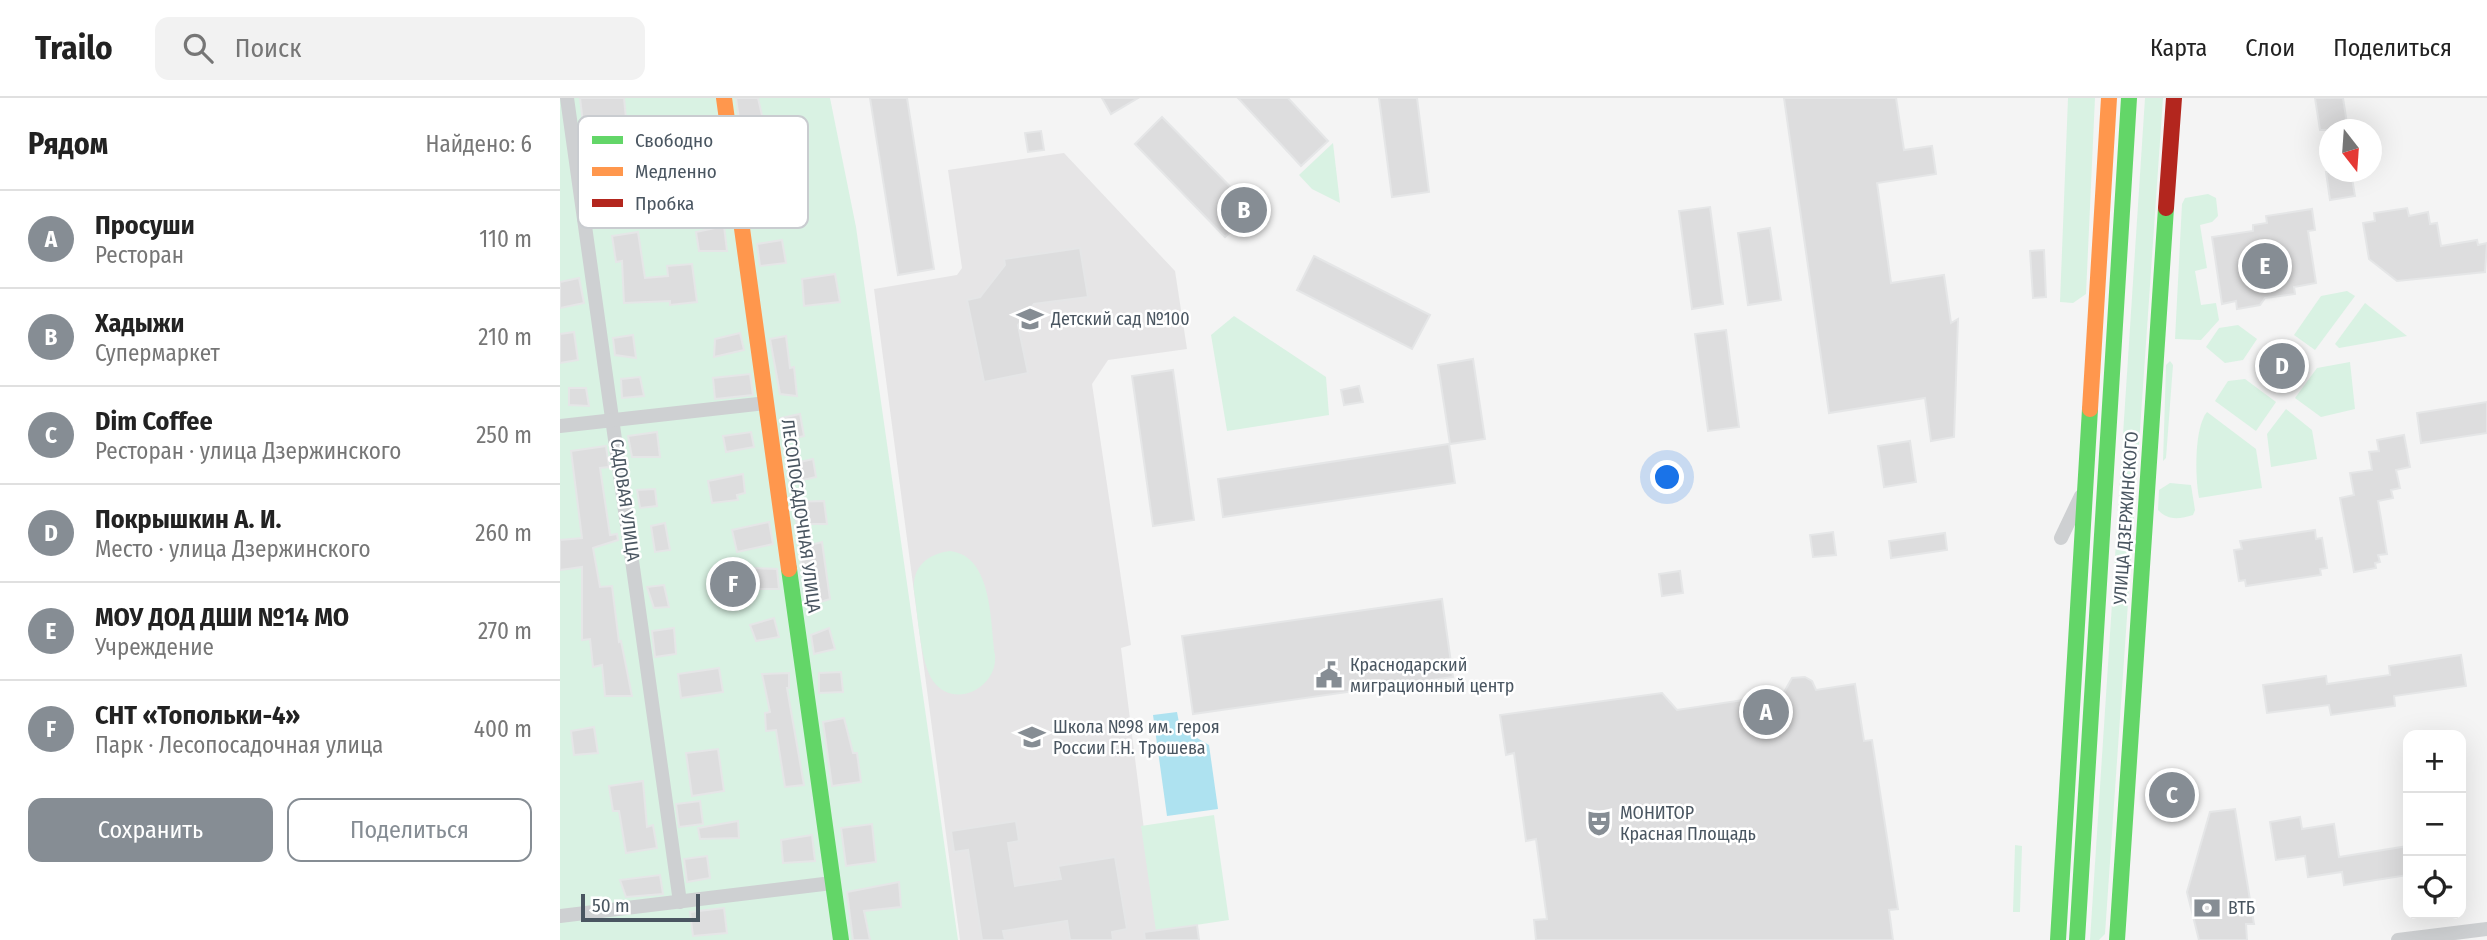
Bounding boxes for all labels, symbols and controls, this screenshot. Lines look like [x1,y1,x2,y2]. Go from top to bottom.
search box [155,17,645,80]
text: Trailo [35,28,113,68]
icon: search [179,29,217,67]
text: Поиск [235,33,301,64]
text: Карта [2150,34,2207,62]
text: Слои [2245,34,2295,62]
text: Поделиться [2333,34,2452,62]
legend [578,116,808,228]
north arrow [2319,119,2382,182]
text: Рядом [28,126,108,162]
text: Свободно [635,129,713,152]
text: Найдено: 6 [425,130,532,158]
text: Медленно [635,160,717,183]
pin: B [1221,184,1267,236]
text: Пробка [635,192,694,215]
text: Просуши [95,210,195,241]
text: A [45,225,57,253]
text: 110 m [479,225,532,253]
pin: E [2242,240,2288,292]
text: Ресторан [95,241,184,269]
school or university icon: Детский сад №100 [1015,304,1045,334]
text: Хадыжи [95,308,184,339]
place label: Детский сад №100 [1050,308,1190,330]
text: B [45,323,57,351]
text: 210 m [478,323,532,351]
text: Супермаркет [95,339,220,367]
pin: D [2259,340,2305,392]
text: Dim Coffee [95,406,213,437]
street label: ЛЕСОПОСАДОЧНАЯ УЛИЦА [777,418,826,615]
text: C [45,421,57,449]
text: 250 m [476,421,532,449]
street label: УЛИЦА ДЗЕРЖИНСКОГО [2109,431,2143,606]
text: Ресторан · улица Дзержинского [95,437,401,465]
street label: САДОВАЯ УЛИЦА [606,437,645,563]
your location [1650,460,1684,494]
text: Покрышкин А. И. [95,504,282,535]
text: D [44,519,58,547]
text: 260 m [475,519,532,547]
text: Место · улица Дзержинского [95,535,371,563]
pin: F [710,558,756,610]
text: МОУ ДОД ДШИ №14 МО [95,602,349,633]
text: E [46,617,56,645]
text: 270 m [478,617,532,645]
text: Учреждение [95,633,214,661]
place label: Краснодарский миграционный центр [1350,654,1514,697]
public building icon: Краснодарский миграционный центр [1314,660,1344,690]
pin: A [1743,686,1789,738]
text: СНТ «Топольки-4» [95,700,300,731]
text: F [46,715,56,743]
text: 400 m [474,715,532,743]
place label: Школа №98 им. героя России Г.Н. Трошева [1053,716,1220,759]
school or university icon: Школа №98 им. героя России Г.Н. Трошева [1017,722,1047,752]
map controls [2403,730,2466,919]
button: + [2403,730,2466,793]
text: Парк · Лесопосадочная улица [95,731,383,759]
pin: C [2149,769,2195,821]
button: − [2403,793,2466,856]
button: Сохранить [28,798,273,862]
button: Поделиться [287,798,532,862]
place label: МОНИТОР Красная Площадь [1620,802,1756,845]
theatre icon: МОНИТОР Красная Площадь [1584,808,1614,838]
button: locate [2403,856,2466,919]
scale bar [581,891,700,923]
bank icon: ВТБ [2192,893,2222,923]
text: 50 m [592,894,630,917]
place label: ВТБ [2228,897,2255,919]

